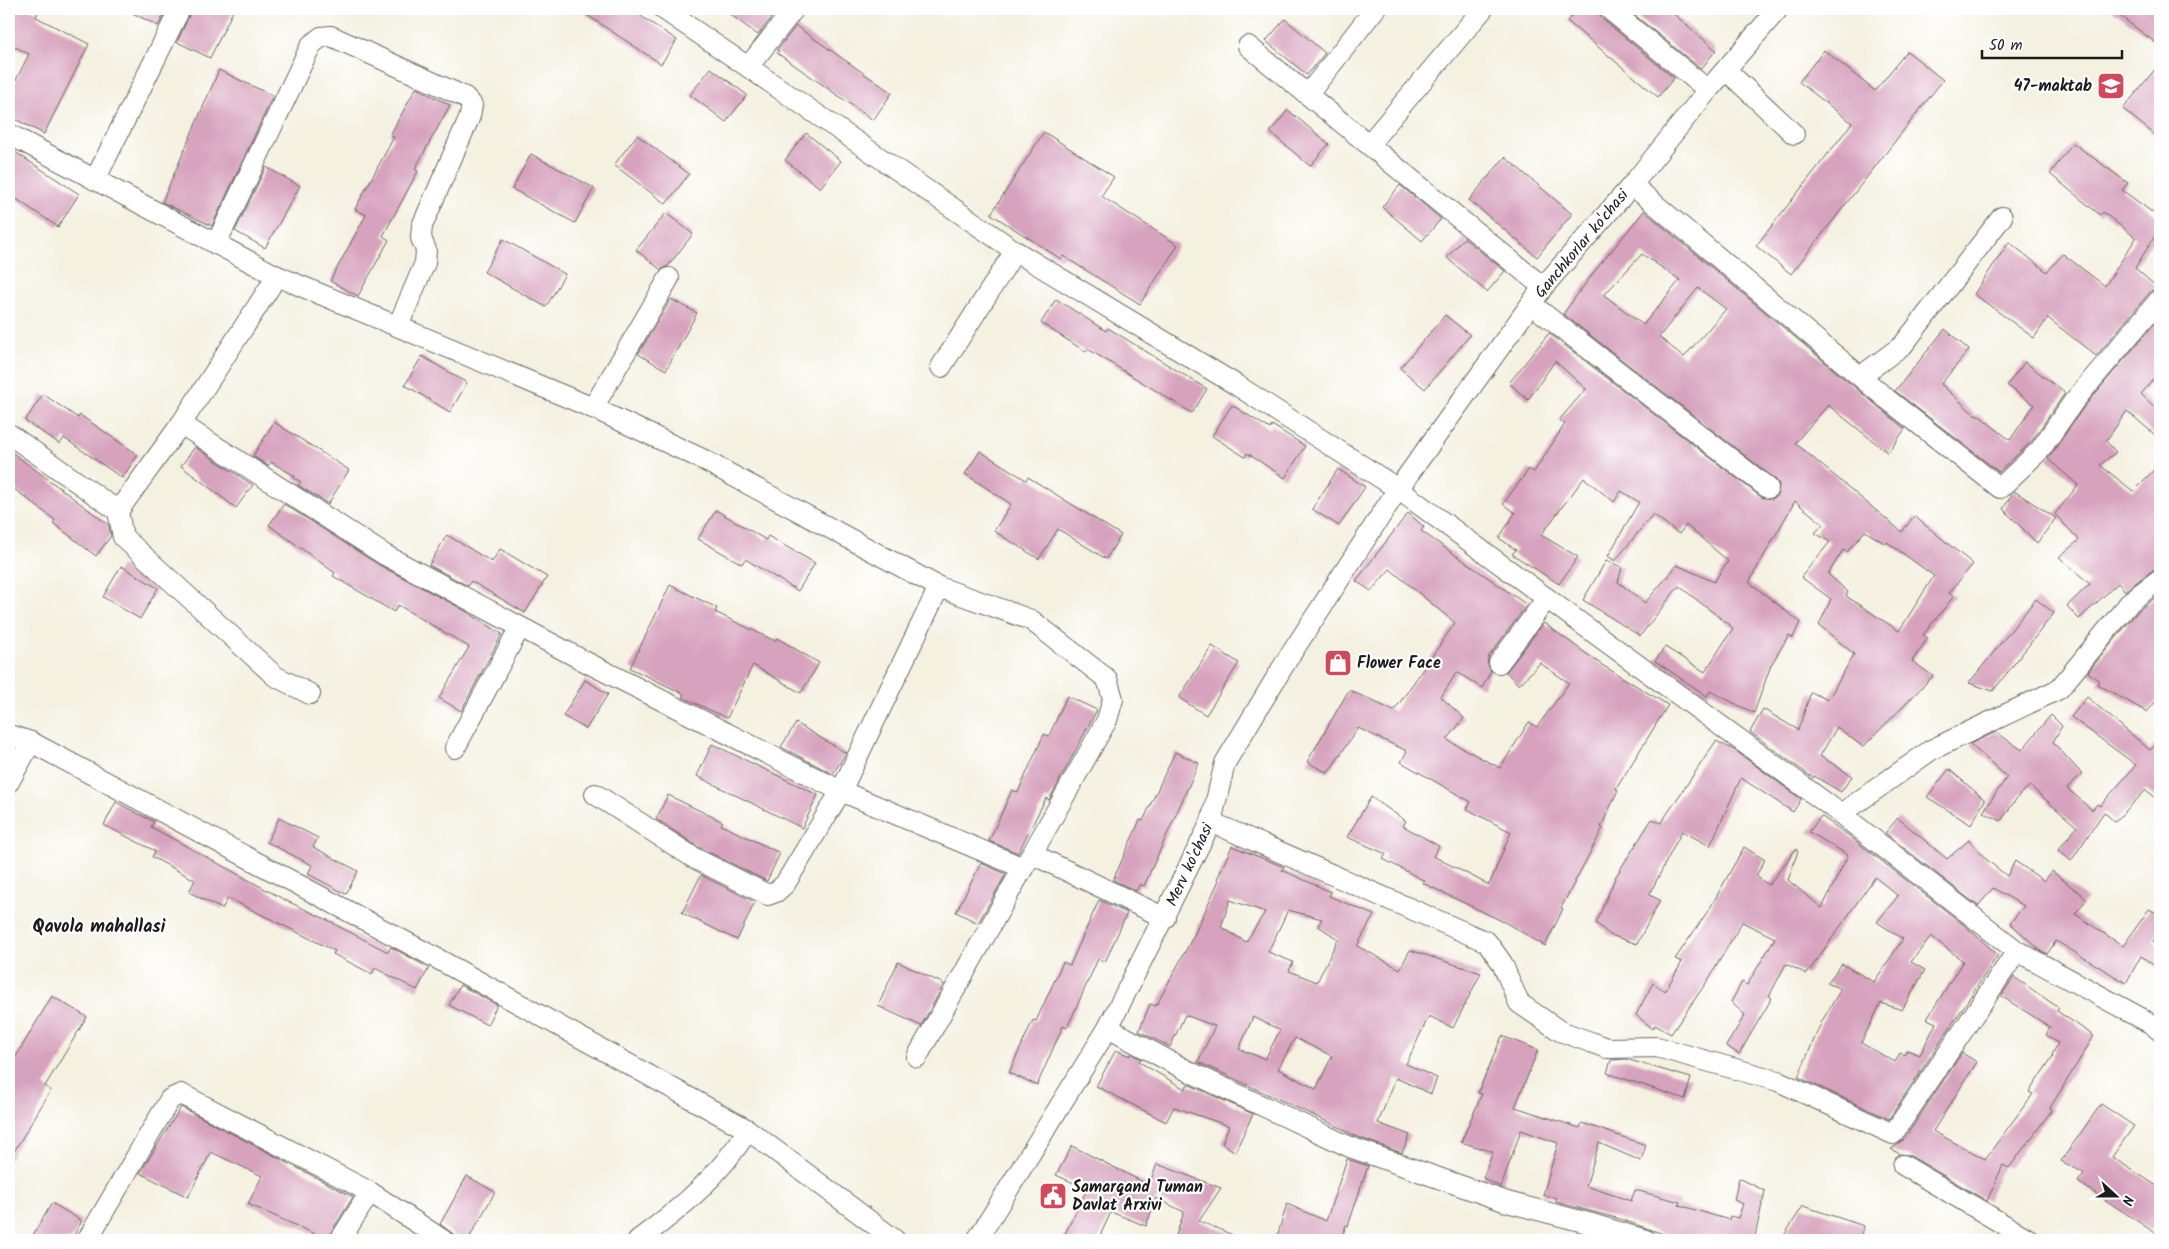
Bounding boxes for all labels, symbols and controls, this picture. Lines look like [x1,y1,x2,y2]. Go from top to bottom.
scale bar [1982,28,2122,60]
text: 50 m [1989,34,2023,58]
school or university icon: 47-maktab [2096,71,2126,101]
place label: 47-maktab [2014,74,2092,99]
street label: Ganchkorlar ko'chasi [1529,183,1636,304]
shop icon: Flower Face [1323,648,1353,678]
place label: Flower Face [1357,651,1441,676]
street label: Merv ko'chasi [1160,818,1221,911]
district label: Qavola mahallasi [33,913,166,942]
north arrow [2092,1172,2142,1222]
place label: Samarqand Tuman Davlat Arxivi [1072,1175,1203,1218]
public building icon: Samarqand Tuman Davlat Arxivi [1038,1181,1068,1211]
text: N [2115,1192,2139,1209]

